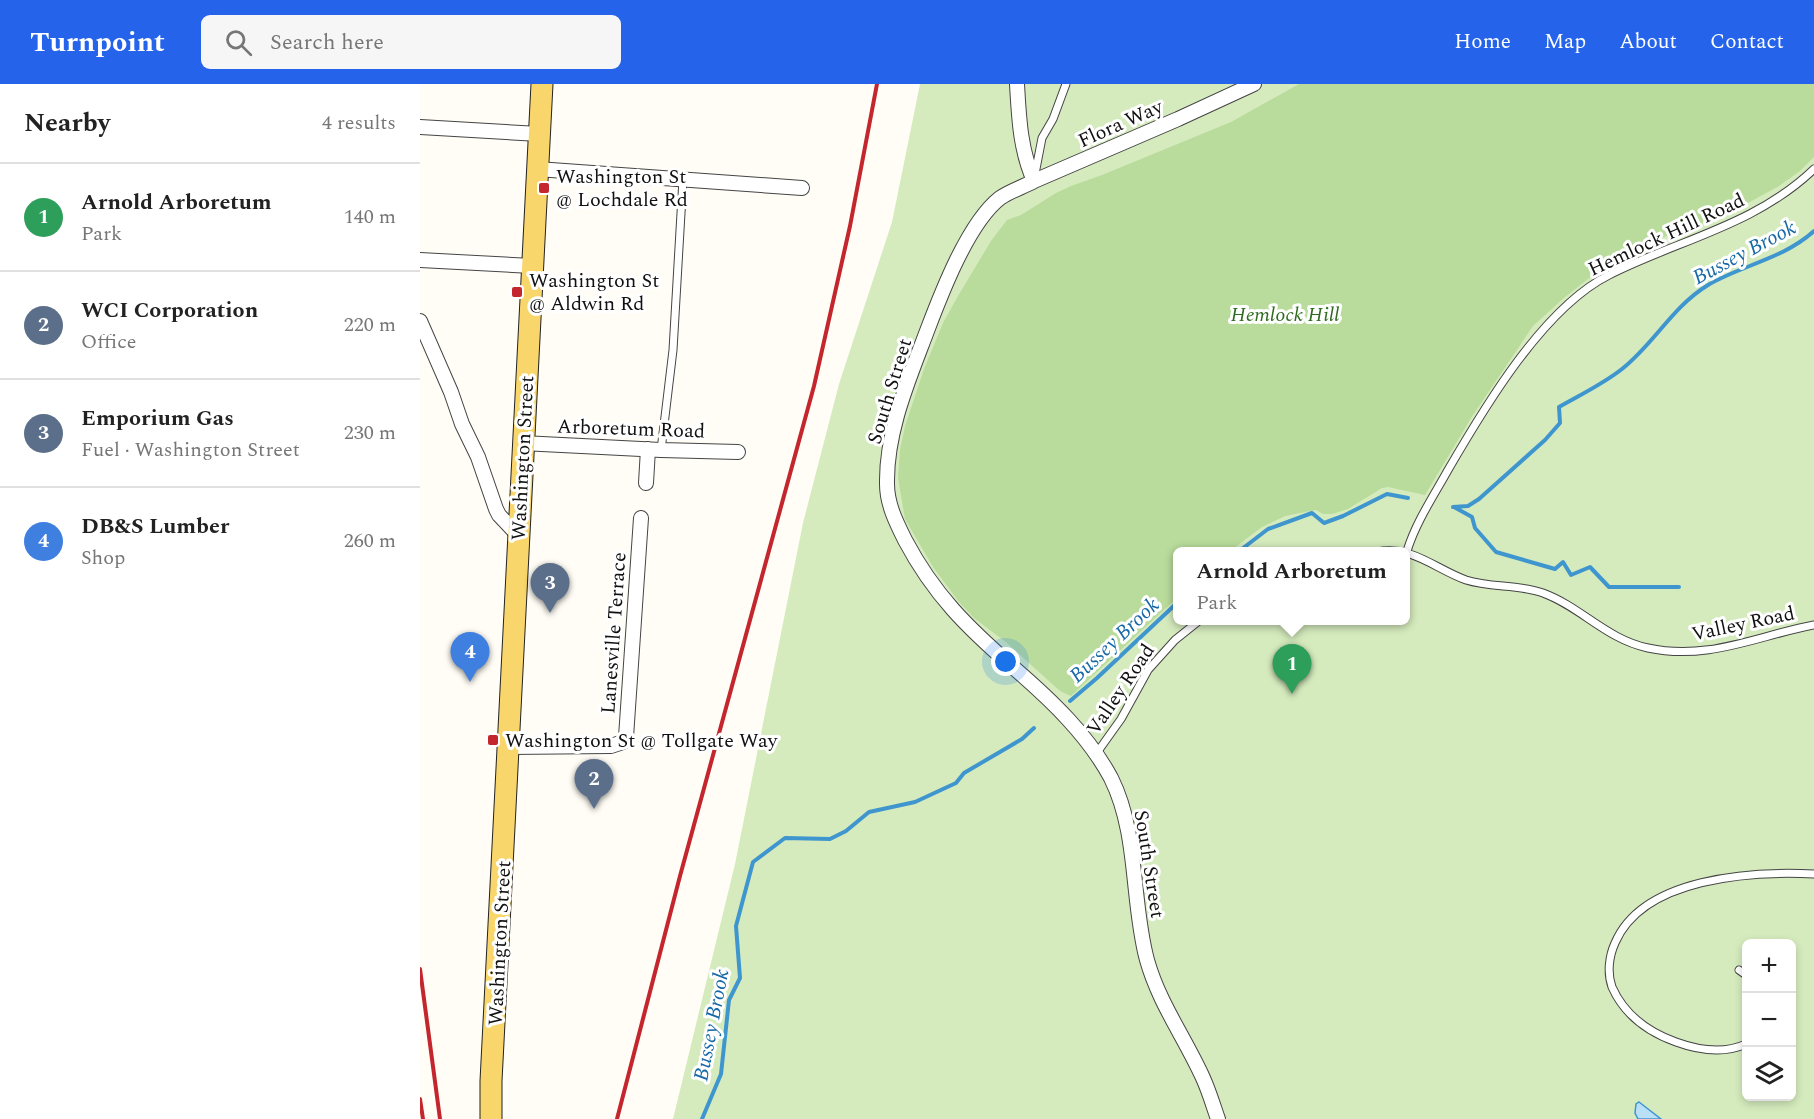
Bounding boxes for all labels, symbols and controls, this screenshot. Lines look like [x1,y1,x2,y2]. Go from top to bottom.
search box [201,15,621,69]
text: Turnpoint [30,21,165,64]
icon: search [222,26,255,59]
text: Search here [270,26,384,59]
text: Home [1454,26,1511,58]
text: Map [1544,26,1586,58]
text: About [1619,26,1677,58]
text: Contact [1710,26,1784,58]
street label: Flora Way [1073,91,1169,156]
text: Nearby [24,103,110,143]
text: 4 results [322,108,396,138]
place label: Washington St @ Lochdale Rd [556,162,688,215]
marker: Washington St @ Lochdale Rd [537,181,551,195]
street label: Hemlock Hill Road [1583,185,1750,284]
text: Arnold Arboretum [81,186,272,219]
text: 1 [38,202,49,232]
text: 140 m [344,202,396,232]
water label: Bussey Brook [1687,212,1802,294]
text: Park [81,219,122,249]
place label: Washington St @ Aldwin Rd [529,266,659,319]
marker: Washington St @ Aldwin Rd [510,285,524,299]
text: WCI Corporation [81,294,258,327]
park label: Hemlock Hill [1231,300,1339,330]
text: 2 [38,310,49,340]
text: 220 m [344,310,396,340]
text: Office [81,327,137,357]
street label: South Street [860,335,920,448]
street label: Washington Street [504,375,542,541]
text: Emporium Gas [81,402,234,435]
street label: Arboretum Road [556,411,706,447]
text: 3 [38,418,49,448]
text: 230 m [344,418,396,448]
text: Fuel · Washington Street [81,435,300,465]
text: DB&S Lumber [81,510,229,543]
text: 4 [38,526,49,556]
text: 260 m [344,526,396,556]
text: Shop [81,543,125,573]
popup [1173,547,1410,625]
street label: Lanesville Terrace [593,551,635,715]
text: Arnold Arboretum [1196,555,1387,588]
pin: 3 [530,564,570,613]
text: Park [1196,588,1237,618]
water label: Bussey Brook [1062,590,1167,691]
street label: Valley Road [1689,598,1797,650]
pin: 4 [451,632,490,682]
street label: Valley Road [1079,638,1163,741]
pin: 1 [1272,644,1312,694]
your location [991,647,1020,676]
place label: Washington St @ Tollgate Way [505,726,779,756]
marker: Washington St @ Tollgate Way [486,733,500,747]
pin: 2 [574,760,614,809]
street label: South Street [1126,808,1172,920]
street label: Washington Street [481,860,519,1026]
map controls [1742,939,1796,1101]
button: + [1742,939,1796,993]
water label: Bussey Brook [685,966,739,1084]
button: − [1742,993,1796,1047]
button: layers [1742,1047,1796,1101]

